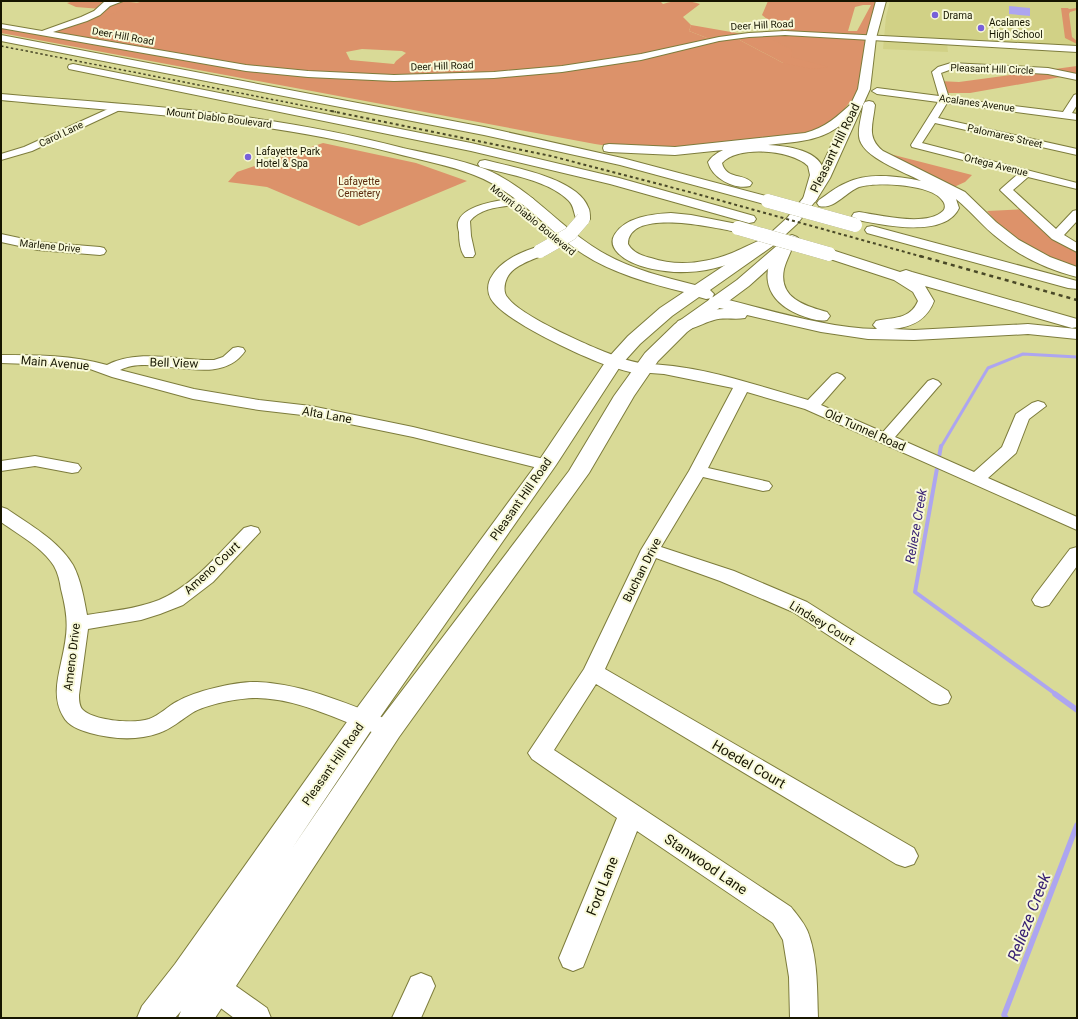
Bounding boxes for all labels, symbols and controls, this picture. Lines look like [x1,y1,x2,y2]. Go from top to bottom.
marker: Drama [930,10,940,20]
place label: Drama [943,10,972,21]
place label: Acalanes High School [989,17,1043,40]
street label: Deer Hill Road [730,18,794,32]
marker: Acalanes High School [976,23,986,33]
street label: Deer Hill Road [91,25,155,47]
street label: Deer Hill Road [410,59,474,73]
street label: Pleasant Hill Circle [950,62,1034,76]
street label: Acalanes Avenue [938,92,1016,114]
street label: Pleasant Hill Road [807,101,863,195]
street label: Mount Diablo Boulevard [166,106,272,130]
street label: Carol Lane [37,119,85,149]
street label: Palomares Street [966,122,1044,150]
place label: Lafayette Park Hotel & Spa [256,146,321,169]
marker: Lafayette Park Hotel & Spa [243,152,253,162]
street label: Ortega Avenue [963,152,1029,178]
park label: Lafayette Cemetery [338,176,381,199]
street label: Mount Diablo Boulevard [488,182,578,258]
street label: Marlene Drive [19,237,81,255]
street label: Main Avenue [20,353,90,373]
street label: Bell View [149,355,199,371]
street label: Alta Lane [301,404,353,426]
street label: Old Tunnel Road [822,406,908,454]
street label: Pleasant Hill Road [487,455,555,543]
water label: Relieze Creek [902,487,930,564]
street label: Buchan Drive [620,536,664,604]
street label: Ameno Court [181,539,243,597]
street label: Lindsey Court [787,598,857,648]
street label: Ameno Drive [61,622,83,692]
street label: Pleasant Hill Road [299,720,367,808]
street label: Hoedel Court [709,737,789,792]
street label: Stanwood Lane [662,830,750,898]
street label: Ford Lane [583,854,621,918]
water label: Relieze Creek [1003,869,1055,964]

